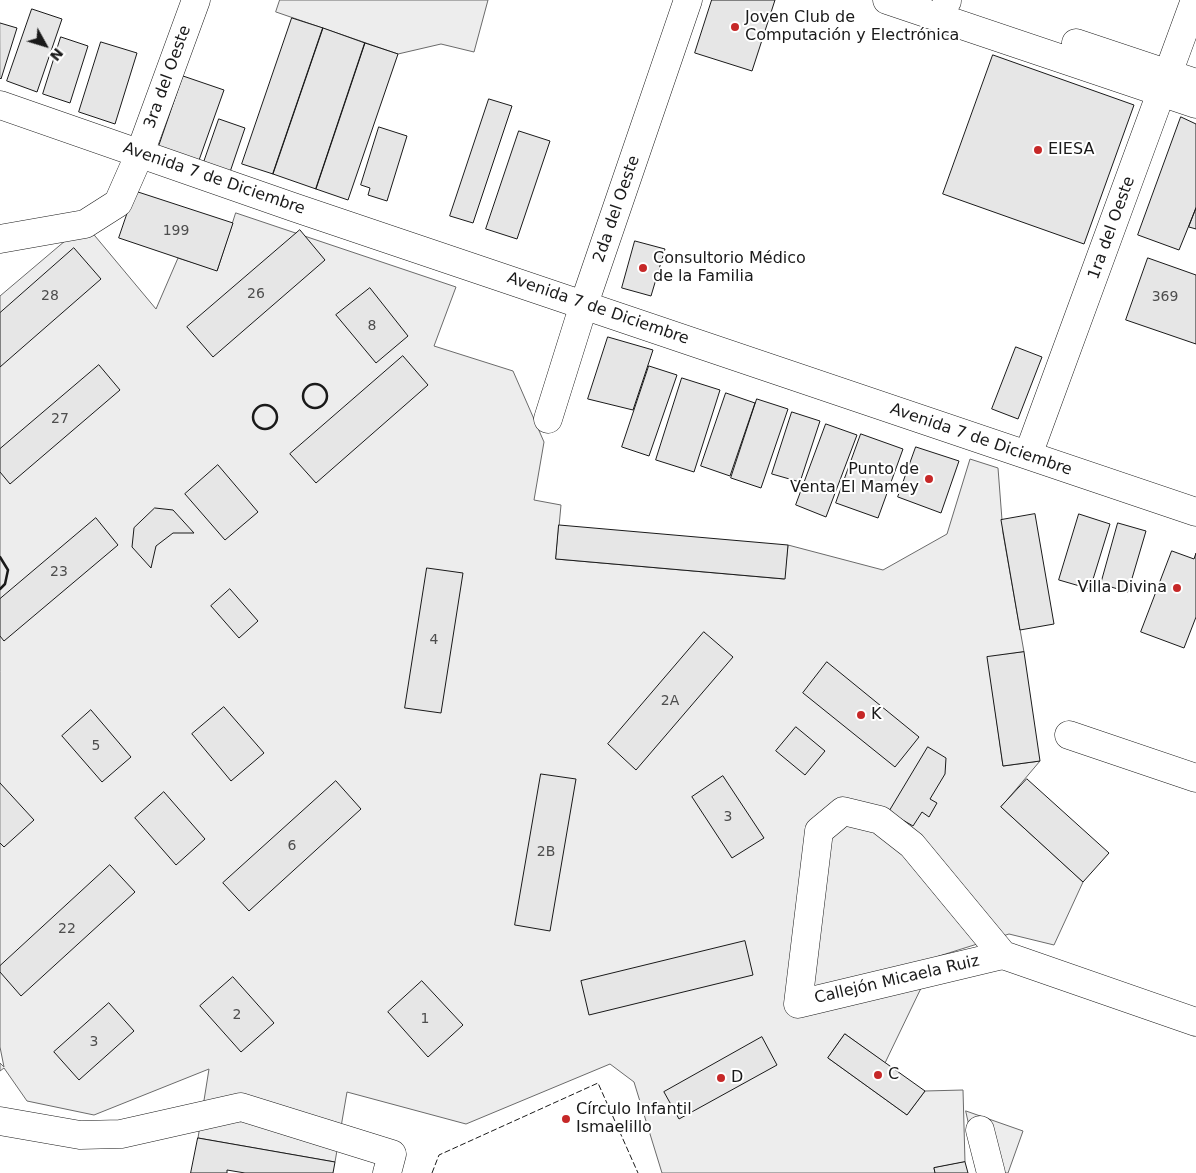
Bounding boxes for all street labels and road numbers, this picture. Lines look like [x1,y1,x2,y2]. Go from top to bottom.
street label: 3ra del Oeste [140,23,196,131]
street label: Avenida 7 de Diciembre [121,139,307,219]
street label: 2da del Oeste [590,153,644,265]
street label: 1ra del Oeste [1084,174,1140,282]
street label: Avenida 7 de Diciembre [505,269,691,349]
street label: Avenida 7 de Diciembre [888,400,1074,480]
street label: Callejón Micaela Ruiz [813,952,981,1008]

